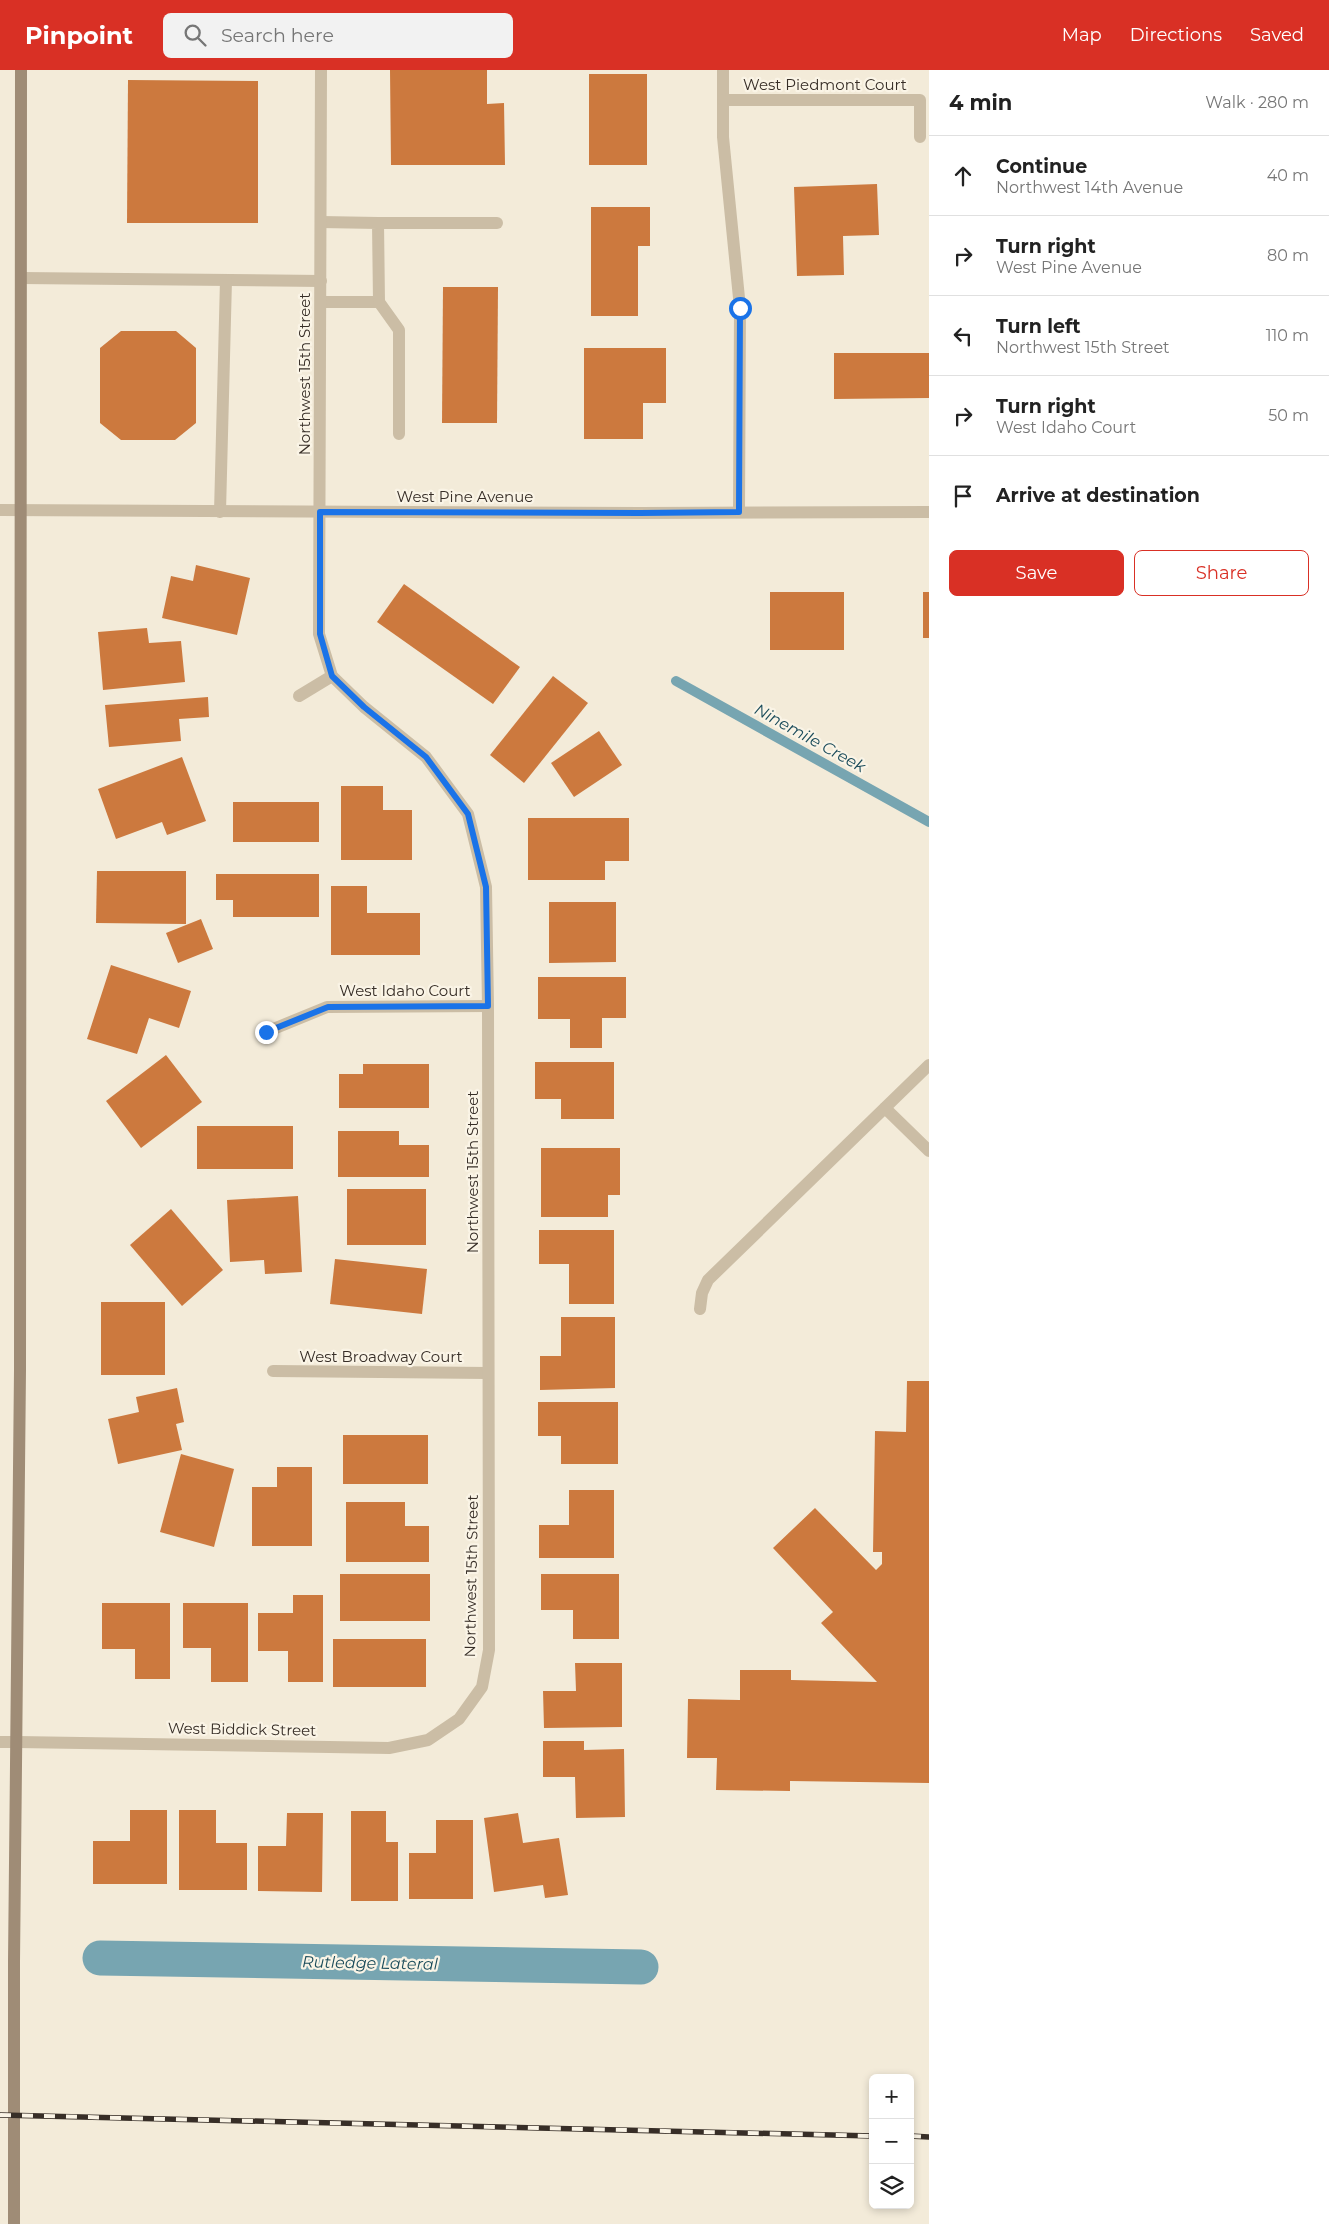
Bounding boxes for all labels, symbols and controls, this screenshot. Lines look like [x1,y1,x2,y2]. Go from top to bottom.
search box [163,13,513,58]
text: Pinpoint [25,21,133,50]
icon: search [181,21,209,49]
text: Search here [221,24,334,47]
text: Map [1062,24,1102,46]
text: Directions [1130,24,1222,46]
text: Saved [1250,24,1304,46]
street label: West Piedmont Court [743,75,907,94]
text: 4 min [949,90,1012,115]
text: Walk · 280 m [1205,93,1309,112]
text: Continue [996,155,1087,178]
icon: ahead [949,162,977,190]
text: 40 m [1267,166,1309,185]
text: Northwest 14th Avenue [996,178,1183,197]
text: Turn right [996,235,1096,258]
icon: right [949,242,977,270]
text: 80 m [1267,246,1309,265]
text: West Pine Avenue [996,258,1142,277]
street label: Northwest 15th Street [295,293,314,455]
route start [729,297,752,320]
text: Turn left [996,315,1081,338]
icon: left [949,322,977,350]
text: 110 m [1266,326,1309,345]
text: Northwest 15th Street [996,338,1170,357]
text: Turn right [996,395,1096,418]
icon: right [949,402,977,430]
text: 50 m [1268,406,1309,425]
text: West Idaho Court [996,418,1136,437]
icon: arrive [949,482,977,510]
text: Arrive at destination [996,484,1200,507]
street label: West Pine Avenue [397,487,533,506]
button: Save [949,550,1124,596]
button: Share [1134,550,1309,596]
water label: Ninemile Creek [751,700,870,777]
street label: West Idaho Court [339,981,471,1000]
route end [255,1021,278,1044]
street label: Northwest 15th Street [463,1091,482,1253]
street label: West Broadway Court [299,1347,463,1366]
street label: Northwest 15th Street [460,1494,482,1658]
street label: West Biddick Street [168,1718,316,1740]
water label: Rutledge Lateral [302,1952,439,1974]
map controls [869,2074,914,2209]
button: + [869,2074,914,2119]
button: − [869,2119,914,2164]
button: layers [869,2164,914,2209]

